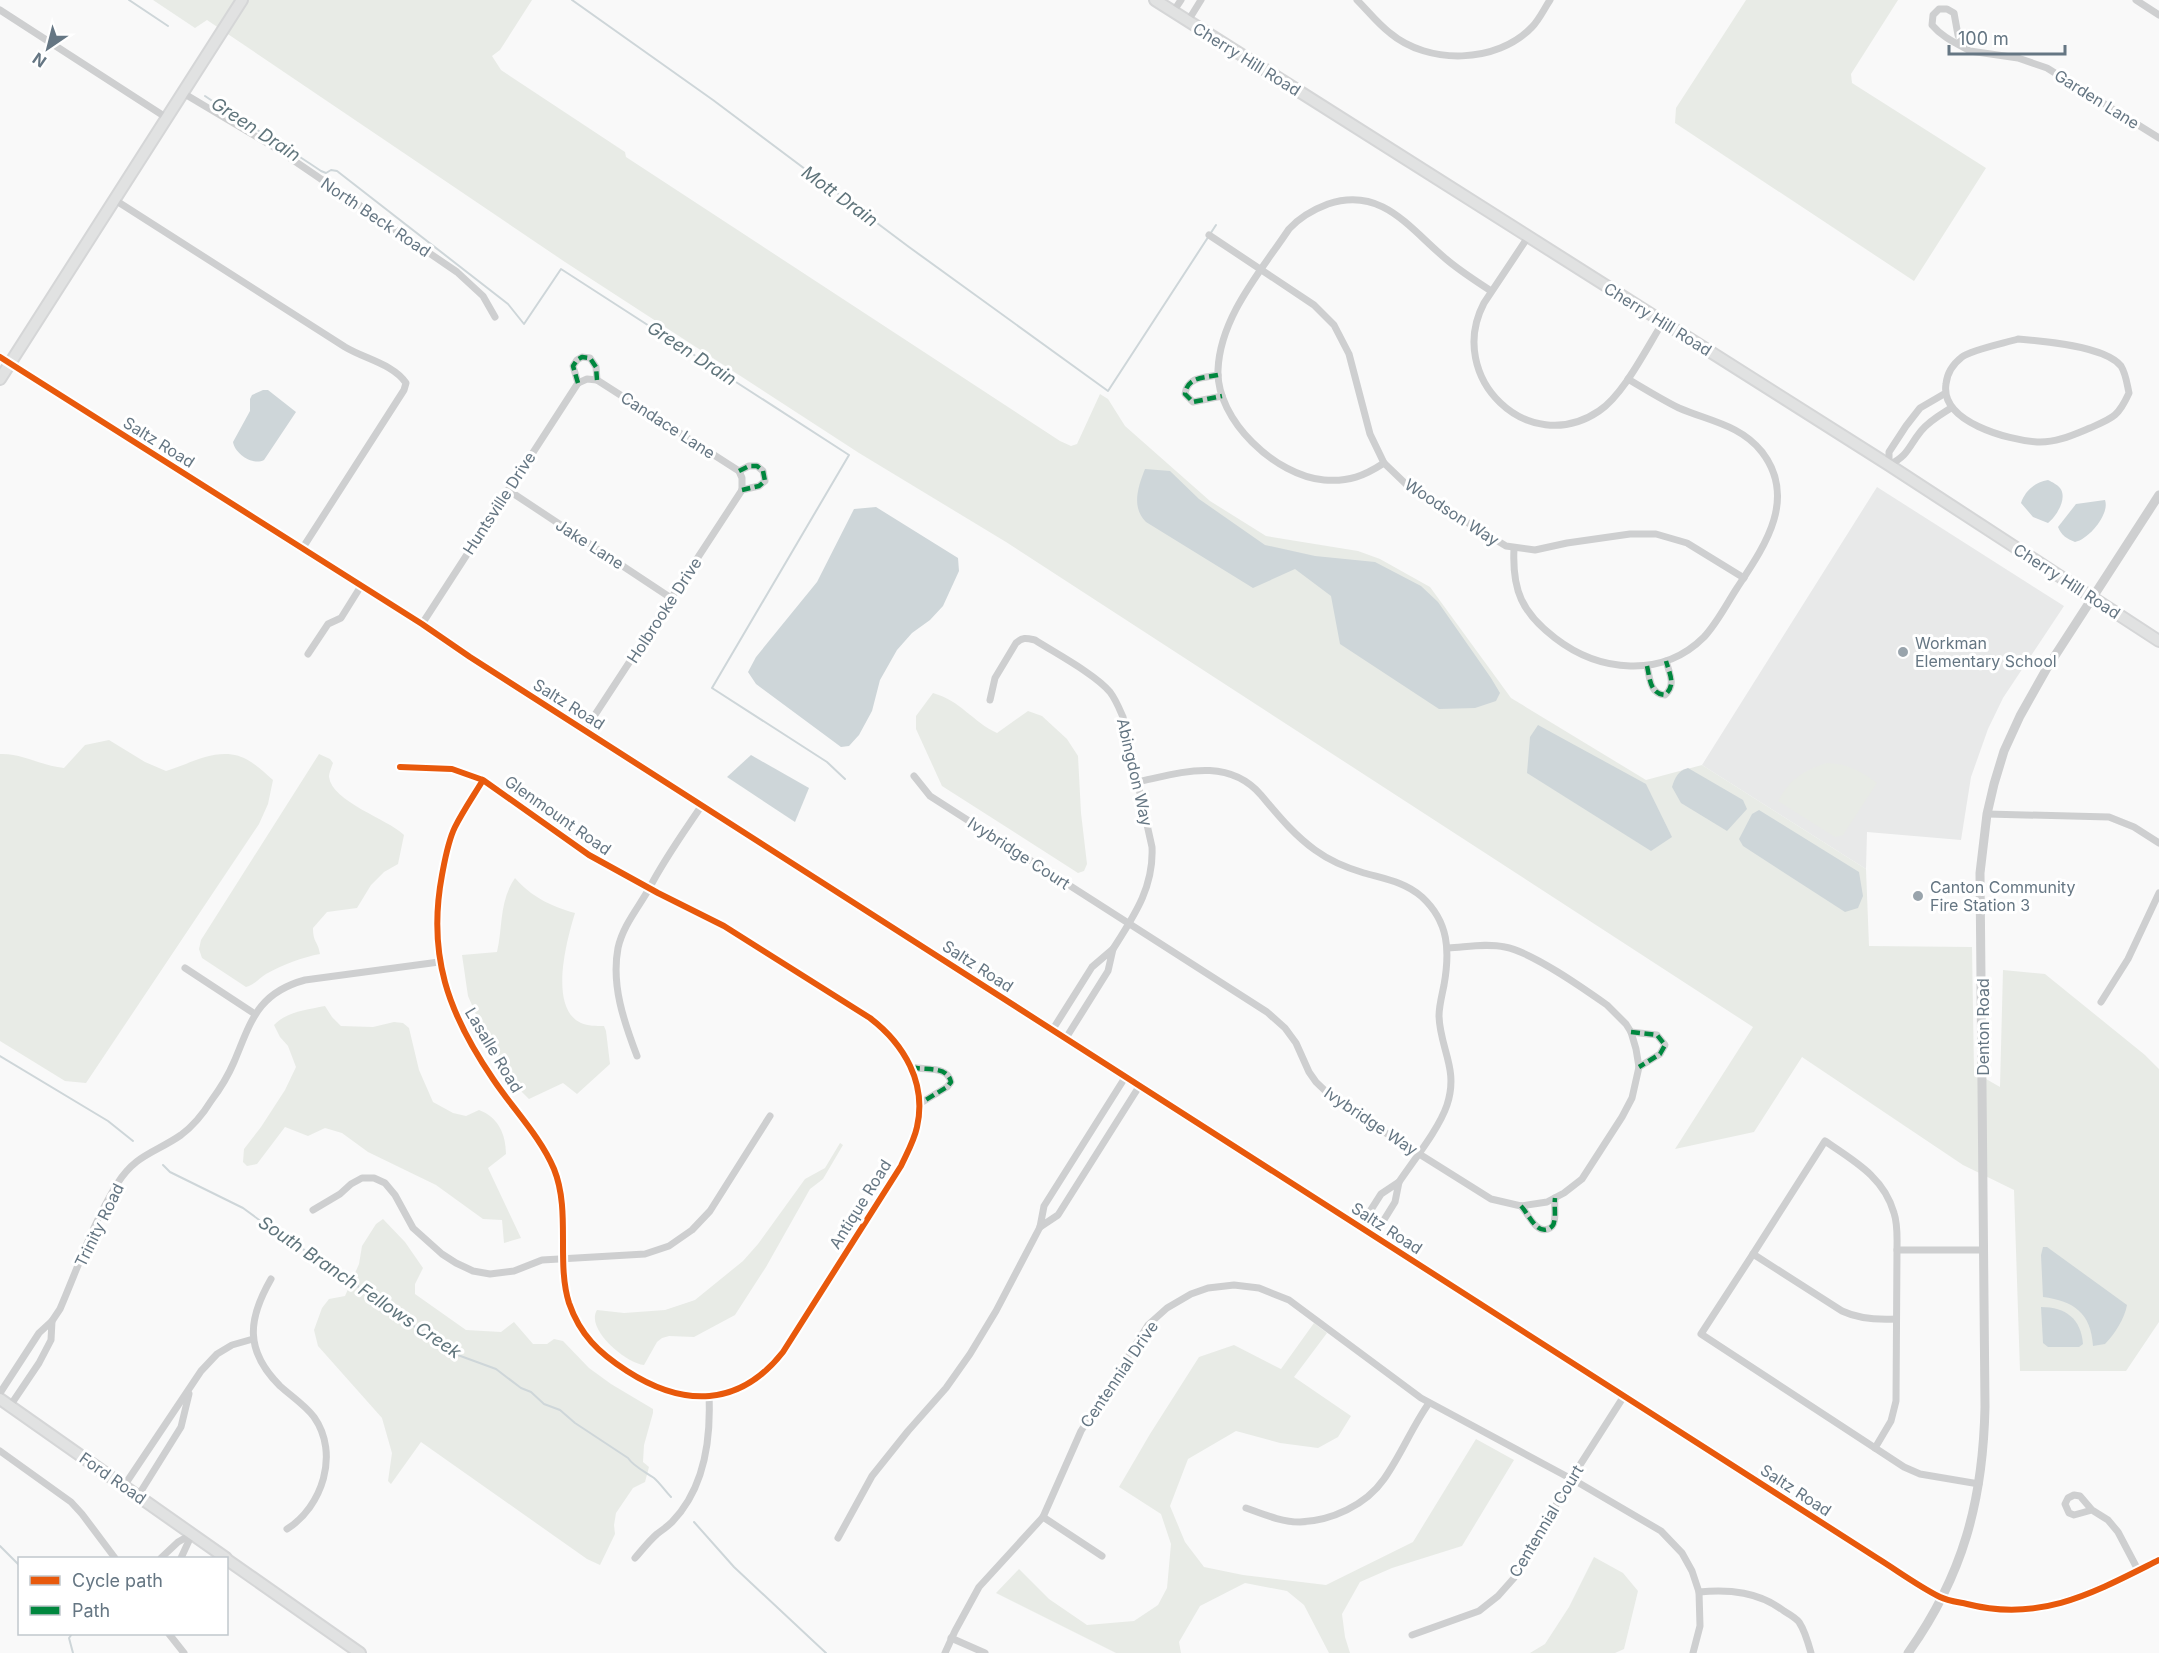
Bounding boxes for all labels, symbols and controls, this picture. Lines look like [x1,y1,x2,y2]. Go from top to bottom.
north arrow [18,18,78,78]
street label: Cherry Hill Road [1189,18,1305,100]
scale bar [1949,18,2064,56]
text: 100 m [1958,28,2009,49]
text: N [29,49,50,72]
street label: Garden Lane [2051,65,2143,133]
water label: Green Drain [208,92,304,166]
water label: Mott Drain [798,161,882,231]
street label: North Beck Road [317,173,435,261]
street label: Cherry Hill Road [1600,278,1716,360]
water label: Green Drain [644,316,740,390]
street label: Candace Lane [617,387,719,463]
street label: Saltz Road [120,412,198,472]
street label: Huntsville Drive [458,448,540,558]
street label: Woodson Way [1401,474,1503,550]
street label: Jake Lane [552,515,628,573]
street label: Cherry Hill Road [2010,539,2124,623]
street label: Holbrooke Drive [622,553,706,667]
place label: Workman Elementary School [1915,633,2057,671]
marker: Workman Elementary School [1896,645,1910,659]
street label: Saltz Road [530,674,608,734]
street label: Abingdon Way [1113,716,1157,828]
street label: Glenmount Road [501,771,615,859]
street label: Ivybridge Court [964,812,1074,894]
place label: Canton Community Fire Station 3 [1930,877,2075,915]
marker: Canton Community Fire Station 3 [1911,889,1925,903]
street label: Saltz Road [939,936,1017,996]
street label: Denton Road [1973,978,1993,1076]
street label: Lasalle Road [461,1004,527,1096]
street label: Ivybridge Way [1320,1082,1422,1160]
street label: Antique Road [825,1156,895,1252]
street label: Trinity Road [70,1180,128,1270]
street label: Saltz Road [1348,1198,1426,1258]
water label: South Branch Fellows Creek [255,1211,466,1363]
street label: Centennial Drive [1076,1317,1162,1431]
street label: Ford Road [76,1448,150,1508]
street label: Saltz Road [1757,1460,1835,1520]
street label: Centennial Court [1505,1461,1587,1581]
legend [18,1557,228,1635]
text: Cycle path [72,1570,163,1591]
text: Path [72,1600,110,1621]

